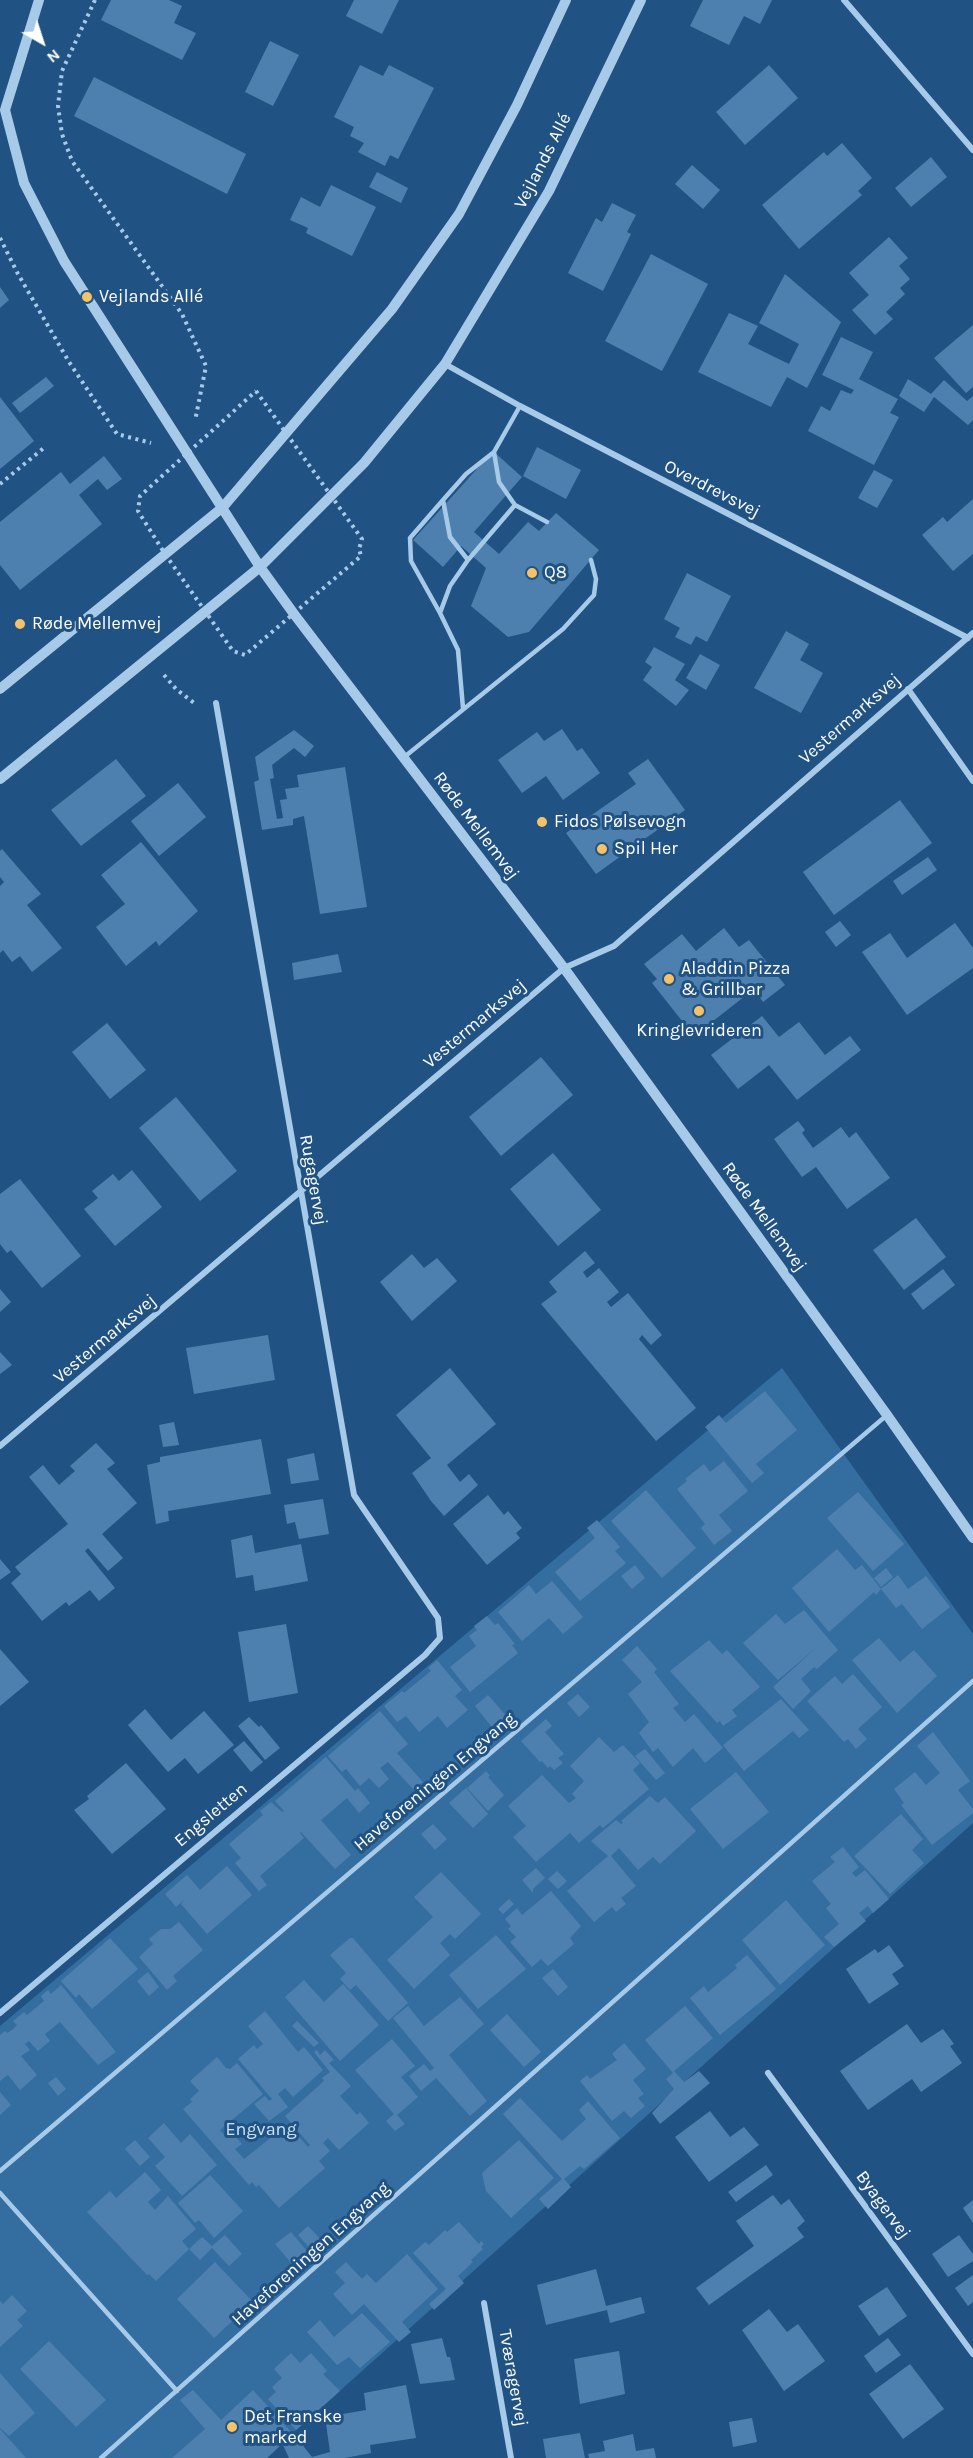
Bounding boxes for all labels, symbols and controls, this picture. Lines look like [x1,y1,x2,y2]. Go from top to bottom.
north arrow [12,12,72,72]
text: N [43,45,64,67]
street label: Vejlands Allé [510,110,576,212]
place label: Vejlands Allé [99,286,203,308]
marker: Vejlands Allé [80,290,94,304]
street label: Overdrevsvej [660,455,764,523]
place label: Q8 [544,562,567,584]
marker: Q8 [525,566,539,580]
place label: Røde Mellemvej [32,613,162,635]
marker: Røde Mellemvej [13,617,27,631]
street label: Vestermarksvej [795,669,905,769]
street label: Røde Mellemvej [428,768,524,884]
place label: Fidos Pølsevogn [554,811,686,833]
marker: Fidos Pølsevogn [535,815,549,829]
place label: Spil Her [614,838,678,860]
marker: Spil Her [595,842,609,856]
place label: Aladdin Pizza & Grillbar [681,958,790,1000]
marker: Aladdin Pizza & Grillbar [662,972,676,986]
street label: Vestermarksvej [419,975,531,1073]
marker: Kringlevrideren [692,1004,706,1018]
place label: Kringlevrideren [636,1020,762,1042]
street label: Rugagervej [294,1133,332,1227]
street label: Røde Mellemvej [717,1158,811,1276]
street label: Vestermarksvej [49,1290,161,1388]
street label: Haveforeningen Engvang [350,1708,520,1856]
street label: Engsletten [170,1778,252,1852]
park label: Engvang [225,2119,297,2141]
street label: Byagervej [851,2167,915,2243]
street label: Haveforeningen Engvang [228,2177,394,2331]
street label: Tværagervej [494,2328,532,2428]
place label: Det Franske marked [244,2406,342,2448]
marker: Det Franske marked [225,2420,239,2434]

